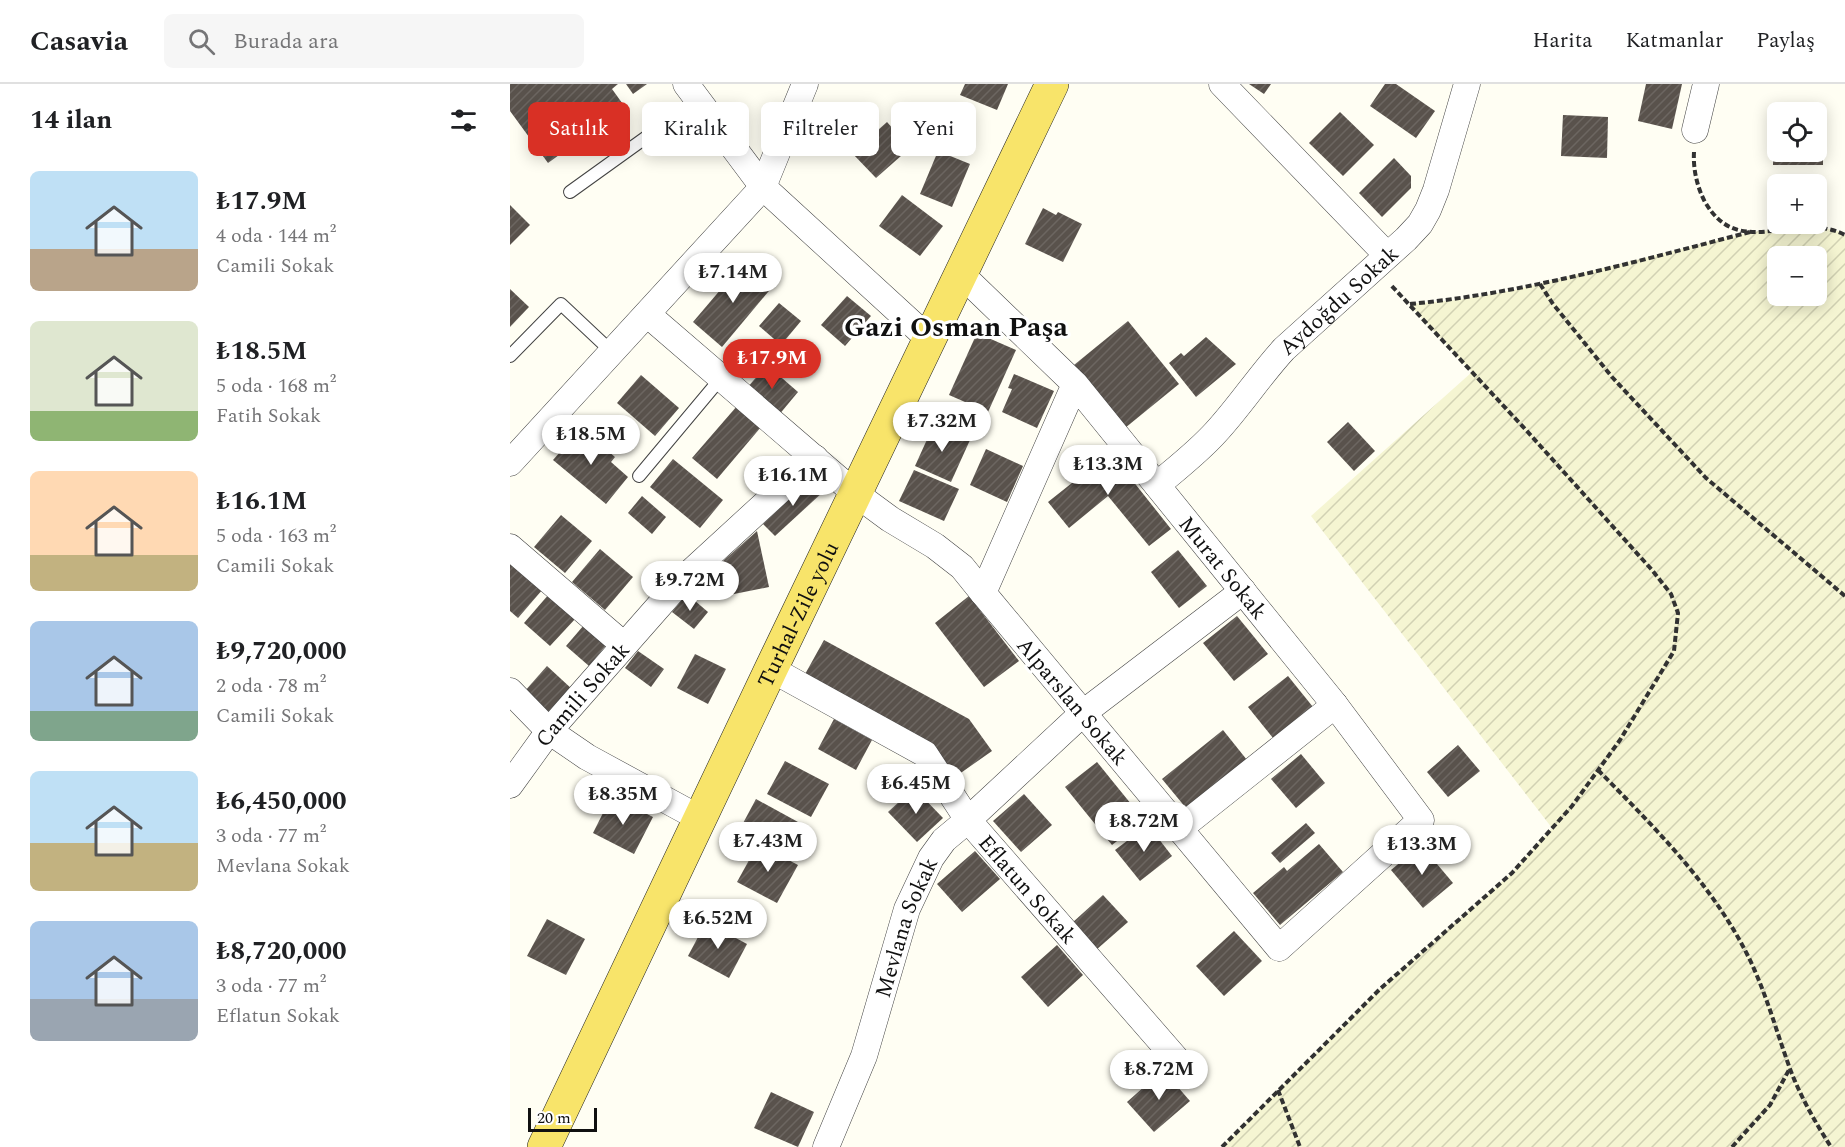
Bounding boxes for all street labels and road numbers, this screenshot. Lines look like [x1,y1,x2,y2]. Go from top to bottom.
street label: Aydoğdu Sokak [1272,238,1407,364]
street label: Murat Sokak [1170,509,1275,627]
street label: Turhal-Zile yolu [750,536,848,693]
street label: Alparslan Sokak [1008,631,1136,773]
street label: Camili Sokak [528,635,638,754]
street label: Eflatun Sokak [970,828,1084,952]
street label: Mevlana Sokak [867,852,947,1002]

